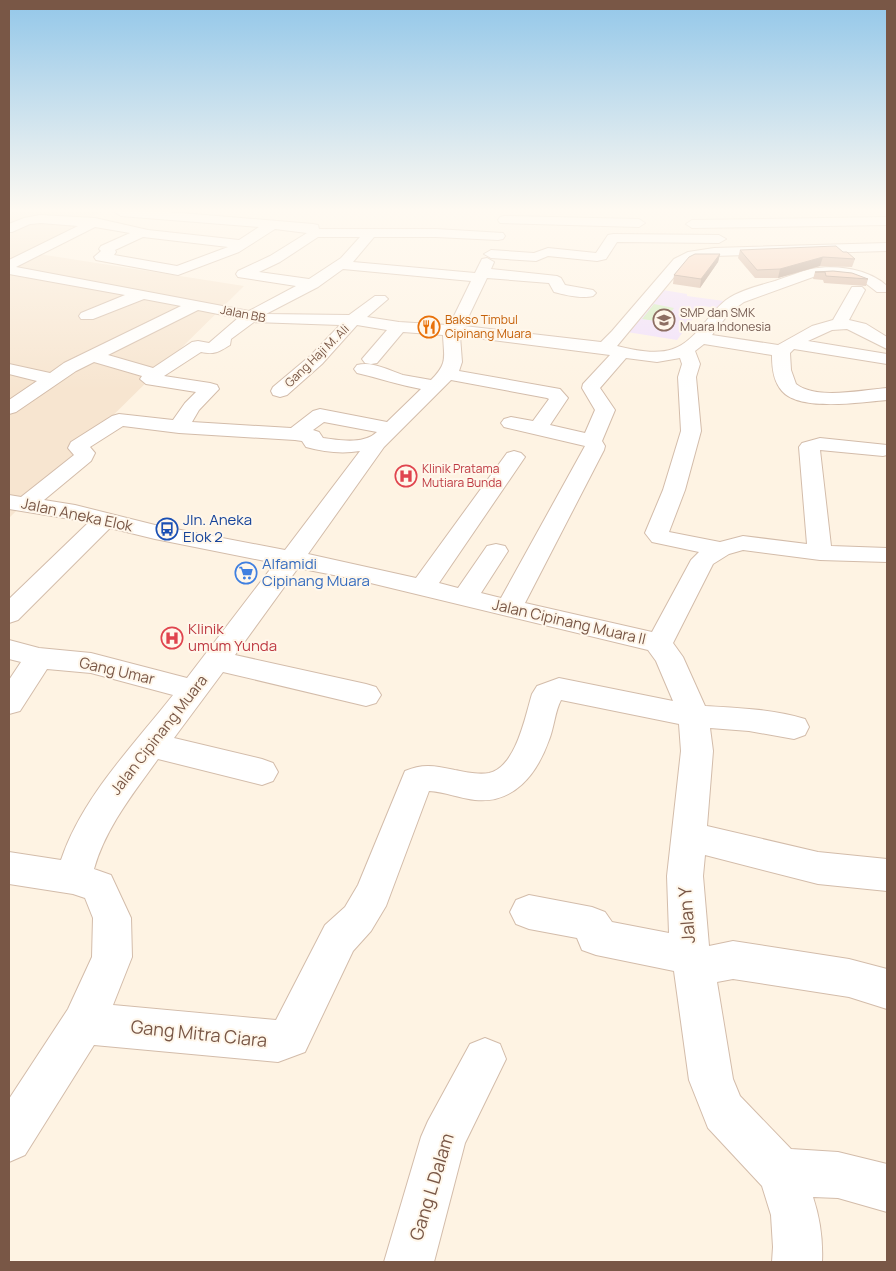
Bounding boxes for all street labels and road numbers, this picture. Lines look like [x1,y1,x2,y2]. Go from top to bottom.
street label: Jalan BB [219,301,267,326]
street label: Gang Haji M. Ali [281,320,353,391]
street label: Jalan Aneka Elok [20,492,135,537]
street label: Jalan Cipinang Muara II [490,594,648,649]
street label: Gang Umar [77,652,157,690]
street label: Jalan Cipinang Muara [105,670,212,799]
street label: Jalan Y [672,885,700,944]
street label: Gang Mitra Ciara [130,1014,269,1052]
street label: Gang L Dalam [403,1130,459,1243]

